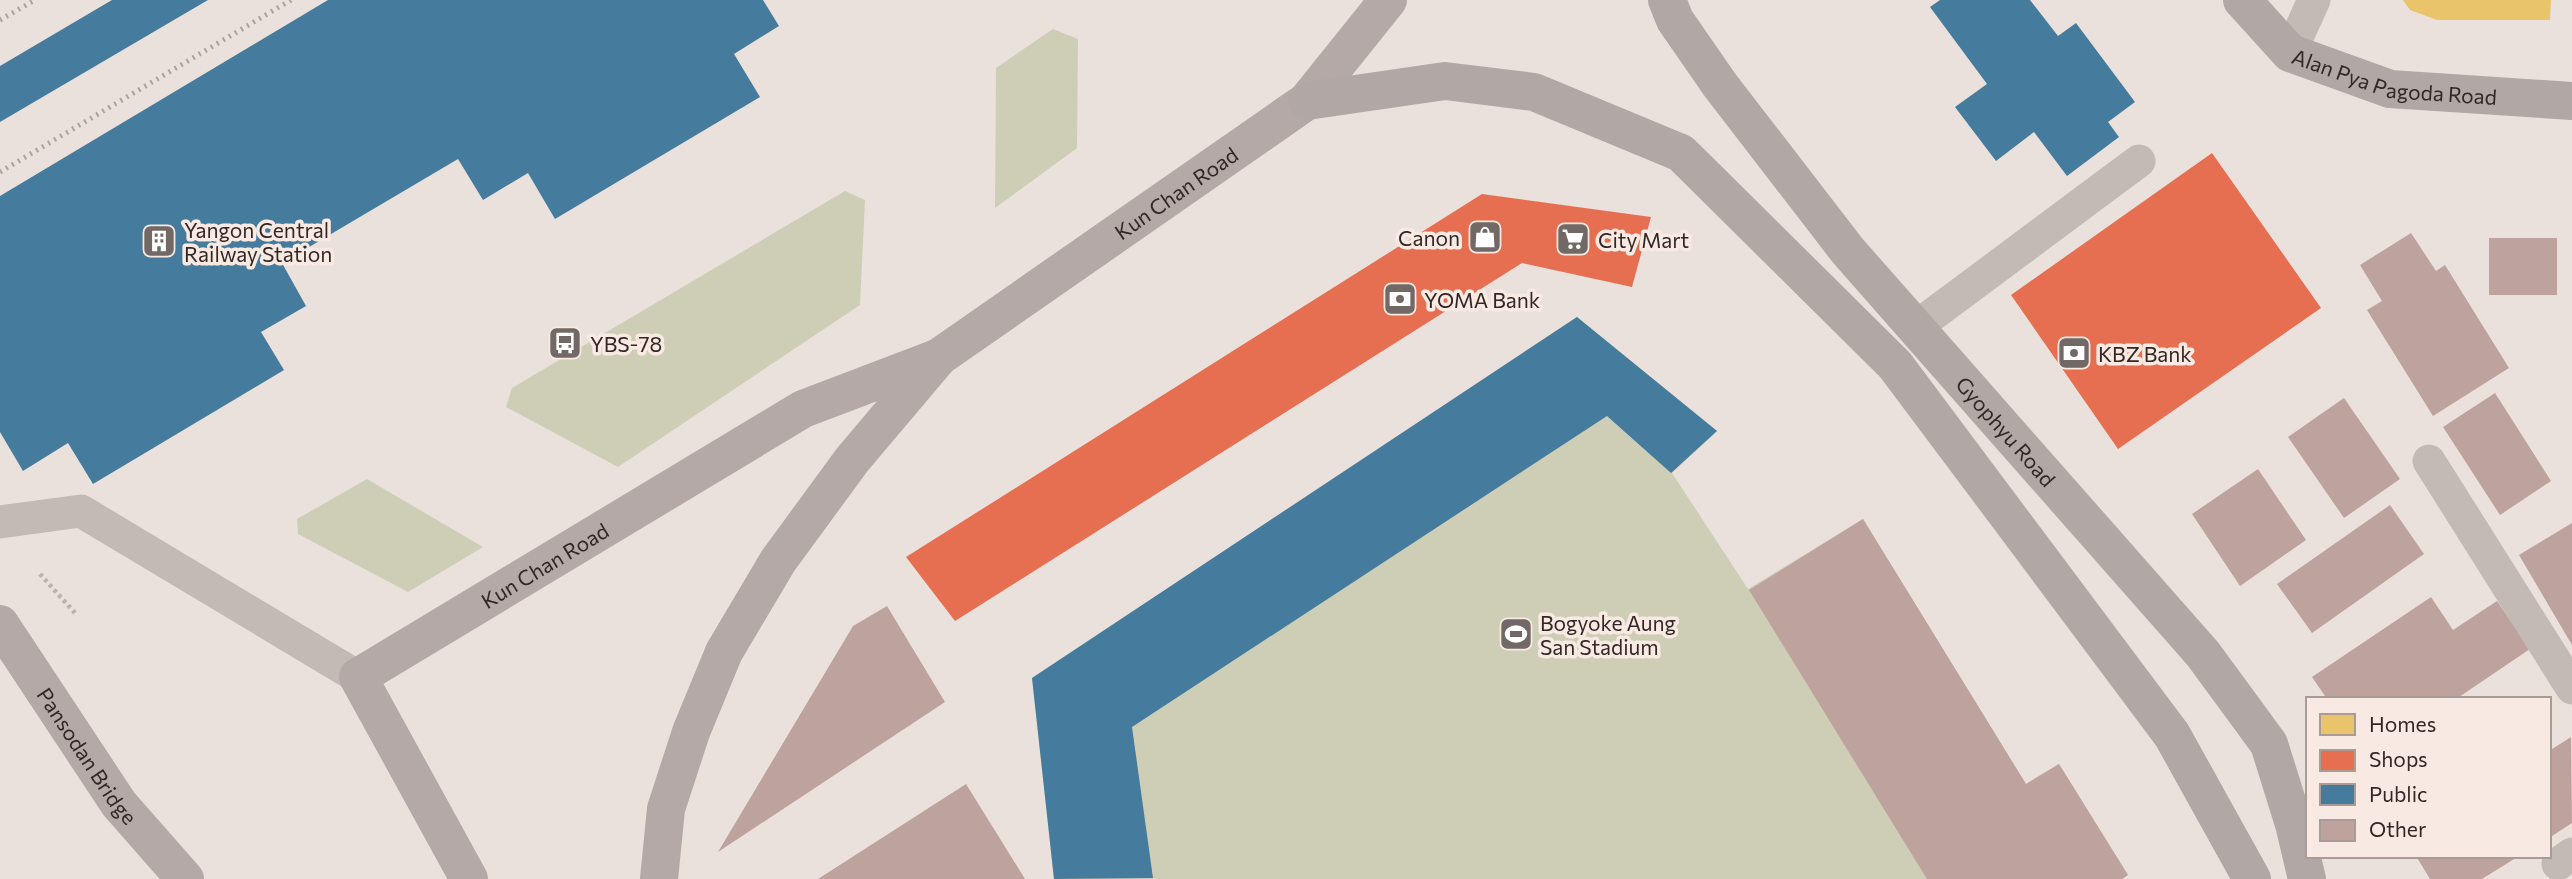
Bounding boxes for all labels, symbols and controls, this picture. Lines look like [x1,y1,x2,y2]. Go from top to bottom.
street label: Alan Pya Pagoda Road [2289,42,2498,109]
street label: Kun Chan Road [1109,141,1242,244]
place label: Yangon Central Railway Station [184,217,332,266]
shop icon: Canon [1466,218,1504,256]
supermarket icon: City Mart [1554,220,1592,258]
building icon: Yangon Central Railway Station [140,222,178,260]
place label: Canon [1398,225,1460,250]
place label: City Mart [1598,227,1689,252]
bank icon: YOMA Bank [1381,280,1419,318]
place label: YOMA Bank [1424,287,1540,312]
bus stop icon: YBS-78 [546,324,584,362]
place label: YBS-78 [590,331,662,356]
bank icon: KBZ Bank [2055,334,2093,372]
place label: KBZ Bank [2098,341,2192,366]
street label: Gyophyu Road [1952,371,2061,491]
street label: Kun Chan Road [476,517,613,613]
place label: Bogyoke Aung San Stadium [1540,610,1676,659]
sports icon: Bogyoke Aung San Stadium [1497,615,1535,653]
street label: Pansodan Bridge [33,682,143,829]
legend [2306,697,2551,858]
text: Homes [2369,711,2436,736]
text: Shops [2369,746,2428,771]
text: Public [2369,781,2427,806]
text: Other [2369,816,2426,841]

